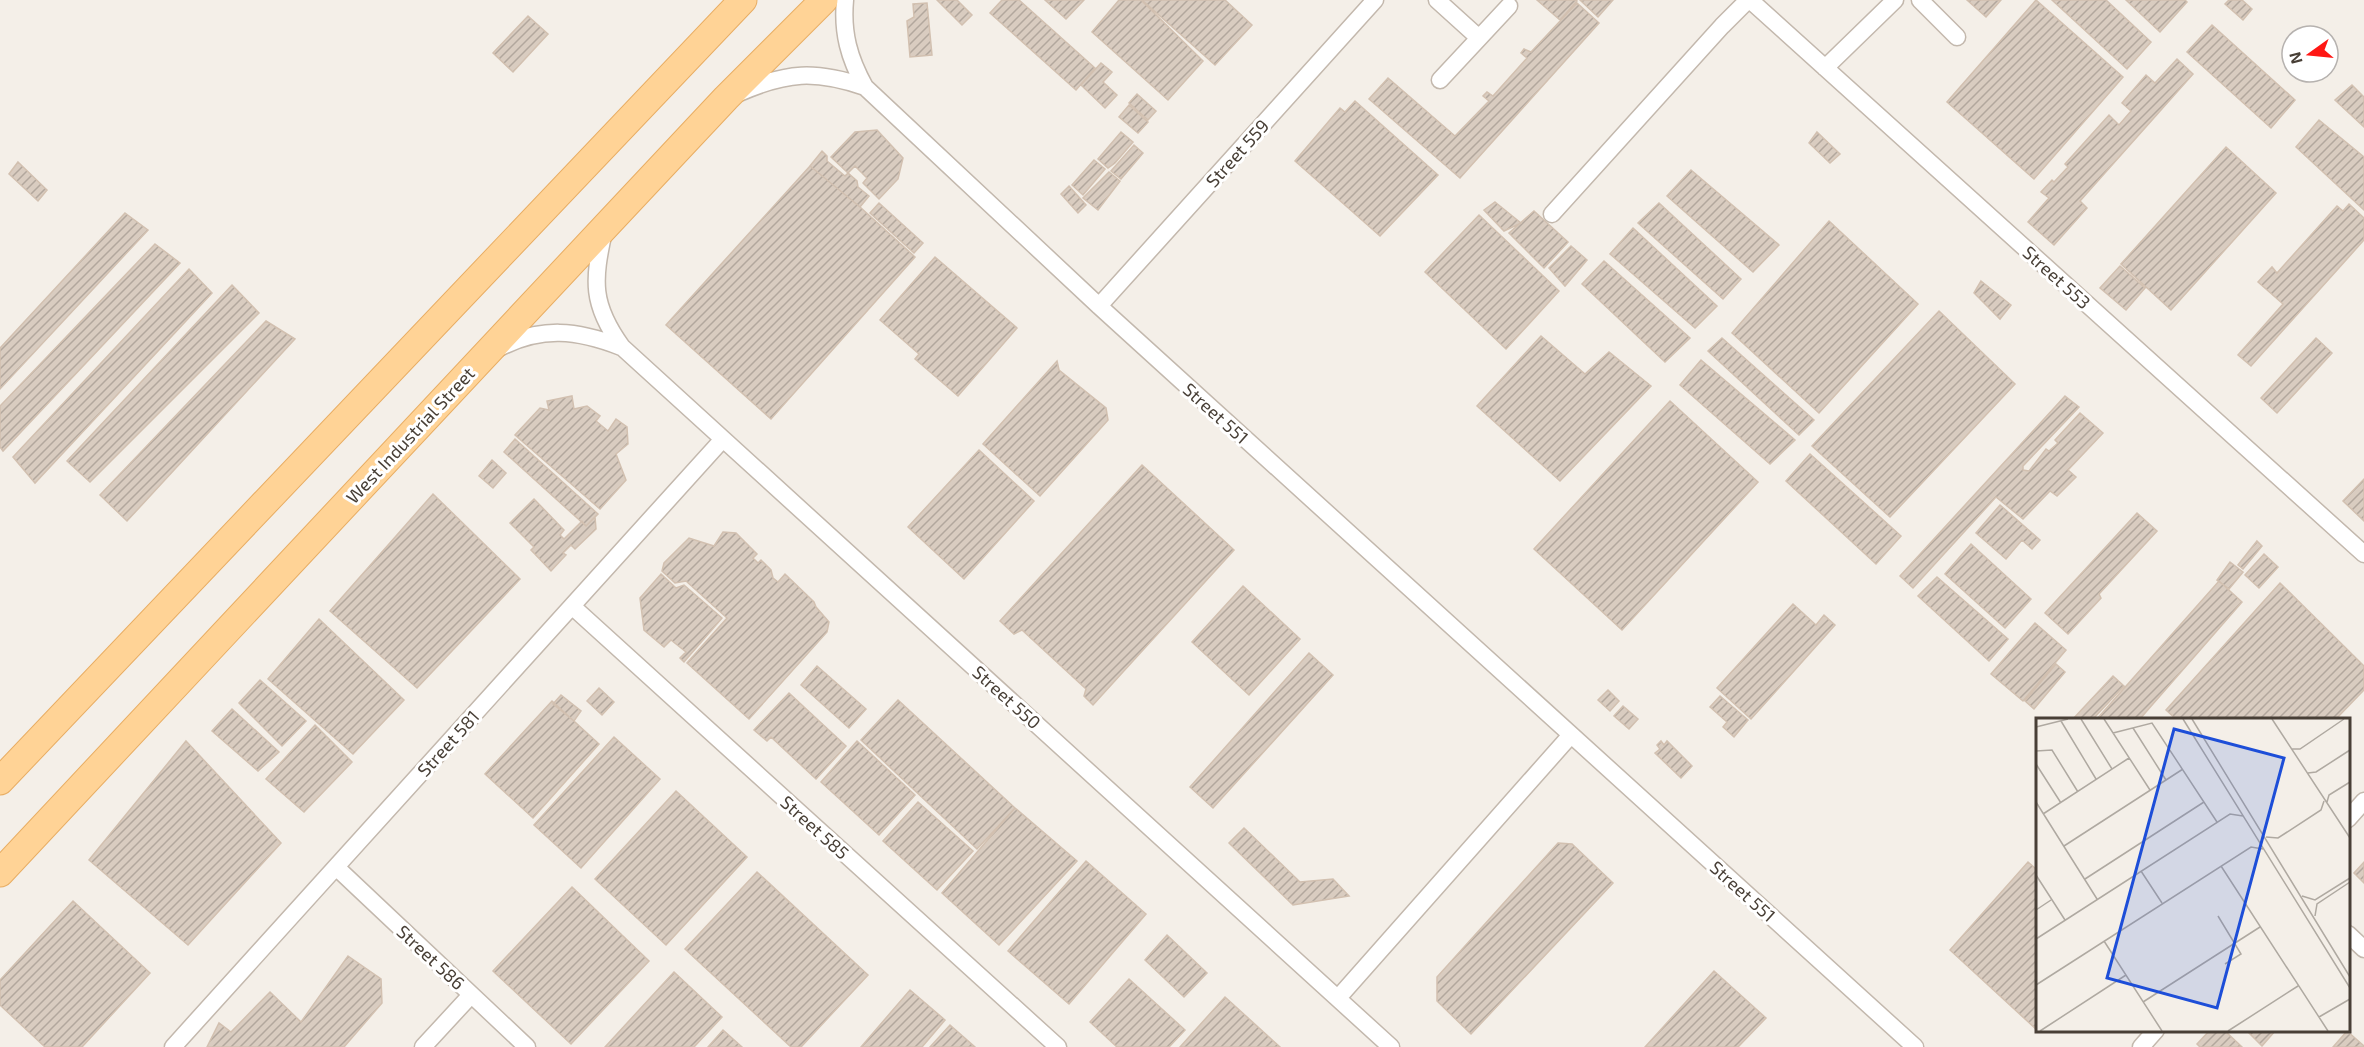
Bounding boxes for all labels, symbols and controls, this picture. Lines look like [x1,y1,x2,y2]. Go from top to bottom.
north arrow [2280,24,2340,84]
text: N [2284,50,2306,66]
street label: Street 559 [1201,115,1273,191]
street label: Street 553 [2019,241,2095,313]
street label: West Industrial Street [341,362,479,508]
street label: Street 551 [1179,378,1253,448]
street label: Street 550 [968,661,1046,733]
street label: Street 581 [412,705,484,781]
inset map [2036,718,2349,1032]
street label: Street 585 [776,791,854,863]
street label: Street 551 [1706,856,1780,926]
street label: Street 586 [392,920,470,994]

